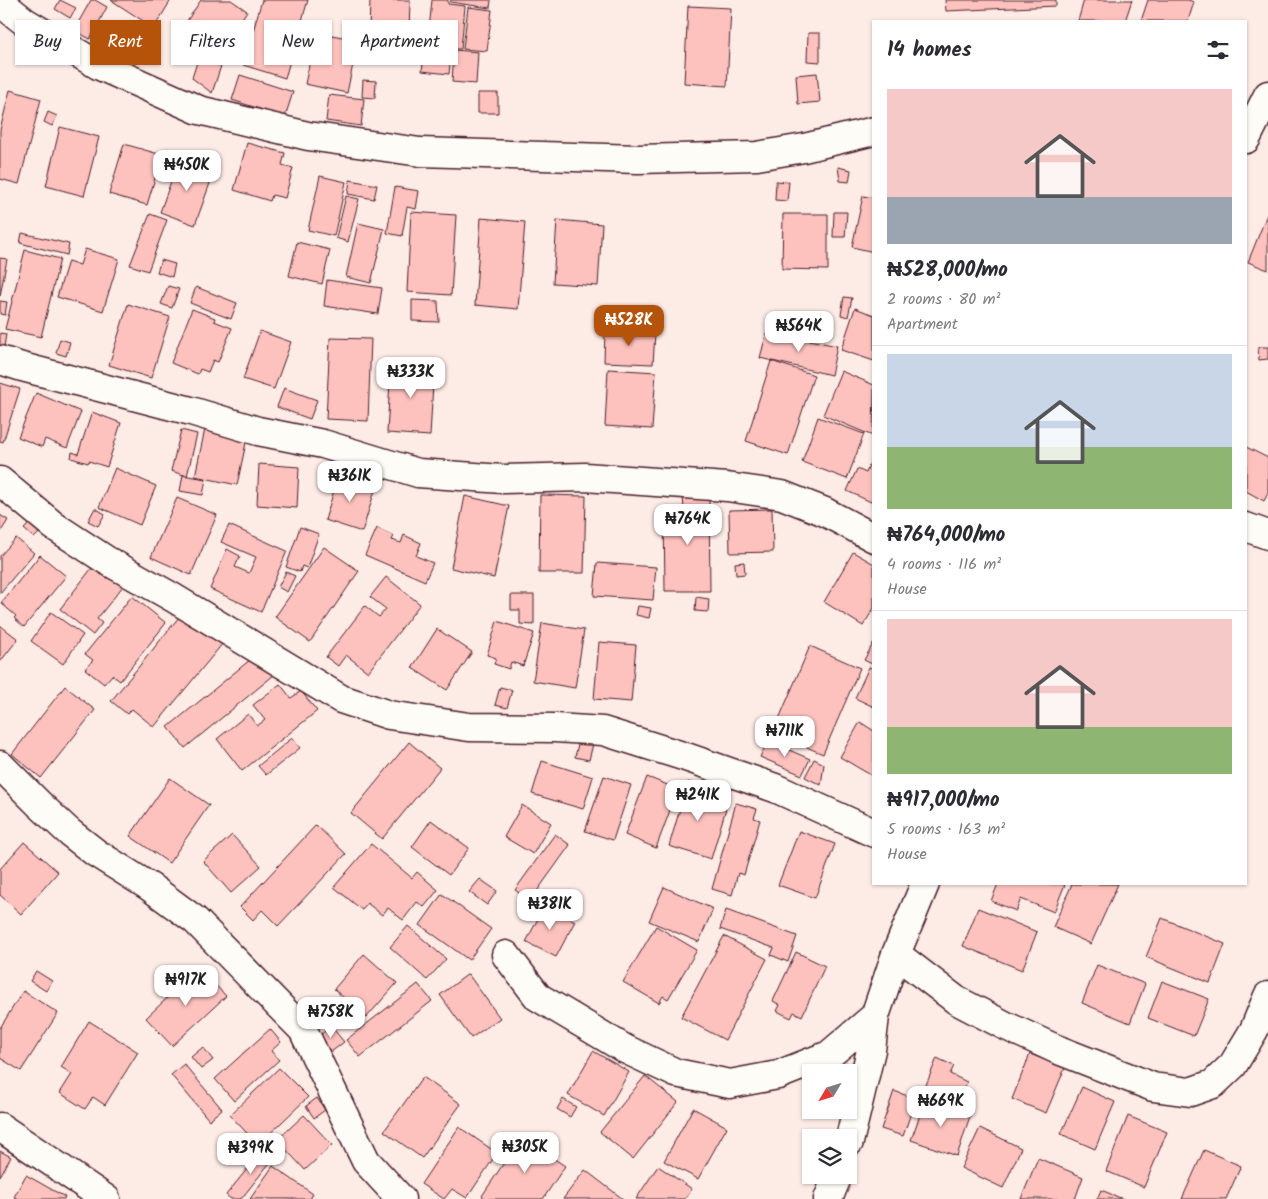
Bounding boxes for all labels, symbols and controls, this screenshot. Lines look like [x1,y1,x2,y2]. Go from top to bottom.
chip: Buy [15,20,80,65]
chip: Rent [90,20,161,65]
chip: Filters [171,20,254,65]
chip: New [264,20,332,65]
chip: Apartment [342,20,458,65]
text: 14 homes [887,34,972,67]
icon: filters [1204,36,1232,64]
icon: home [1015,121,1105,211]
pin: ₦450K [152,150,222,192]
text: ₦450K [164,153,210,178]
text: ₦528,000/mo [887,254,1008,287]
text: 2 rooms · 80 m² [887,287,1000,312]
pin: ₦528K [594,304,664,347]
text: ₦528K [605,308,653,333]
pin: ₦564K [764,310,834,353]
text: Apartment [887,312,958,337]
text: ₦564K [776,314,822,339]
pin: ₦333K [376,356,446,399]
text: ₦333K [387,360,435,385]
icon: home [1015,387,1105,477]
pin: ₦361K [315,460,385,503]
text: ₦361K [328,464,372,489]
pin: ₦764K [653,504,723,546]
text: ₦764K [665,507,711,532]
text: ₦764,000/mo [887,519,1005,552]
text: 4 rooms · 116 m² [887,552,1001,577]
text: House [887,577,927,602]
icon: home [1015,652,1105,742]
pin: ₦711K [750,716,820,758]
text: ₦711K [766,719,804,744]
pin: ₦241K [663,780,733,822]
text: ₦241K [676,783,720,808]
text: ₦917,000/mo [887,784,1000,817]
text: 5 rooms · 163 m² [887,817,1005,842]
text: House [887,842,927,867]
pin: ₦381K [515,888,585,931]
text: ₦381K [528,892,572,917]
pin: ₦917K [151,964,221,1007]
text: ₦917K [165,968,207,993]
pin: ₦758K [296,996,366,1039]
text: ₦758K [308,1000,354,1025]
north arrow [802,1064,858,1119]
map controls [802,1064,857,1184]
pin: ₦669K [906,1086,976,1128]
text: ₦669K [918,1089,964,1114]
button: layers [802,1129,857,1184]
pin: ₦399K [216,1132,286,1175]
pin: ₦305K [490,1132,560,1174]
text: ₦305K [502,1135,548,1160]
text: ₦399K [228,1136,274,1161]

